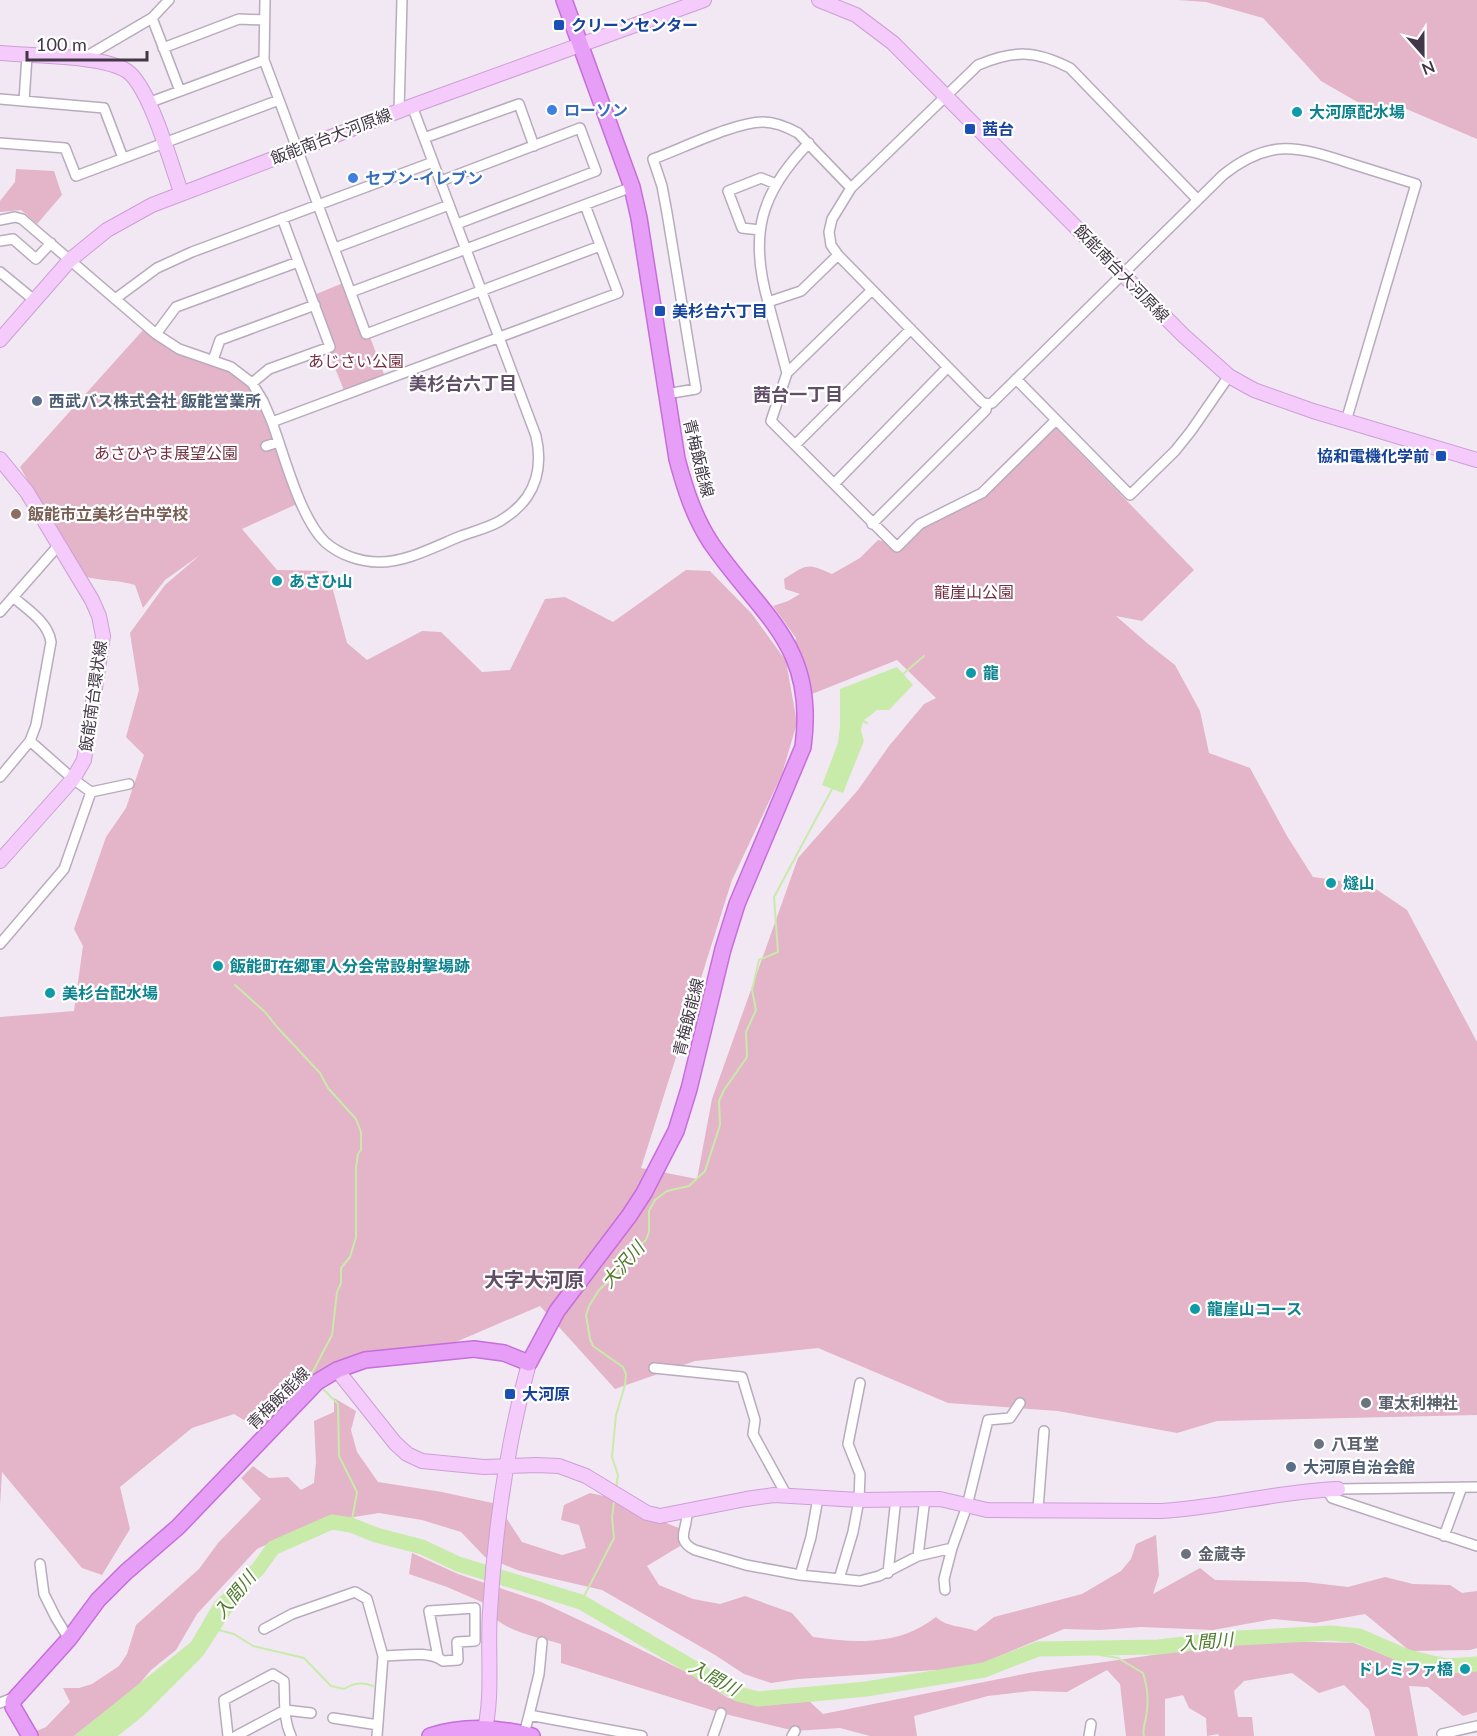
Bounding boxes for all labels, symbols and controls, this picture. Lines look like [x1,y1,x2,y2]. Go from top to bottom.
place label: クリーンセンター [571,15,698,34]
marker: クリーンセンター [552,18,566,32]
scale bar [27,24,147,62]
north arrow [1393,24,1453,84]
text: 100 m [36,33,87,55]
text: N [1419,57,1438,80]
place label: ローソン [564,100,628,119]
place label: 大河原配水場 [1309,102,1405,121]
marker: ローソン [545,103,559,117]
street label: 飯能南台大河原線 [268,104,394,167]
marker: 大河原配水場 [1290,105,1304,119]
place label: 茜台 [982,119,1014,138]
marker: 茜台 [963,122,977,136]
place label: セブン-イレブン [365,168,483,187]
marker: セブン-イレブン [346,171,360,185]
street label: 飯能南台大河原線 [1071,220,1174,325]
place label: 美杉台六丁目 [672,301,768,320]
marker: 美杉台六丁目 [653,304,667,318]
park label: あじさい公園 [308,351,404,370]
district label: 美杉台六丁目 [409,372,517,394]
district label: 茜台一丁目 [753,383,843,405]
place label: 西武バス株式会社 飯能営業所 [49,391,261,410]
marker: 西武バス株式会社 飯能営業所 [30,394,44,408]
street label: 青梅飯能線 [681,417,718,499]
park label: あさひやま展望公園 [94,443,238,462]
place label: 協和電機化学前 [1317,446,1429,465]
marker: 協和電機化学前 [1434,449,1448,463]
place label: 飯能市立美杉台中学校 [27,504,188,523]
marker: 飯能市立美杉台中学校 [9,507,23,521]
place label: あさひ山 [289,571,353,590]
marker: あさひ山 [270,574,284,588]
park label: 龍崖山公園 [934,582,1014,601]
street label: 飯能南台環状線 [75,639,110,753]
place label: 龍 [983,663,999,682]
marker: 龍 [964,666,978,680]
place label: 燧山 [1343,873,1375,892]
marker: 燧山 [1324,876,1338,890]
place label: 飯能町在郷軍人分会常設射撃場跡 [229,956,470,975]
marker: 飯能町在郷軍人分会常設射撃場跡 [211,959,225,973]
street label: 青梅飯能線 [669,976,706,1058]
place label: 美杉台配水場 [62,983,158,1002]
marker: 美杉台配水場 [43,986,57,1000]
water label: 大沢川 [596,1235,650,1292]
district label: 大字大河原 [484,1267,584,1291]
place label: 龍崖山コース [1207,1299,1302,1318]
marker: 龍崖山コース [1188,1302,1202,1316]
street label: 青梅飯能線 [243,1363,313,1433]
place label: 大河原 [522,1384,570,1403]
marker: 大河原 [503,1387,517,1401]
place label: 軍太利神社 [1378,1393,1458,1412]
marker: 軍太利神社 [1359,1396,1373,1410]
place label: 八耳堂 [1331,1434,1379,1453]
marker: 八耳堂 [1312,1437,1326,1451]
place label: 大河原自治会館 [1303,1457,1415,1476]
marker: 大河原自治会館 [1284,1460,1298,1474]
place label: 金蔵寺 [1198,1544,1246,1563]
marker: 金蔵寺 [1179,1547,1193,1561]
water label: 入間川 [209,1565,261,1622]
water label: 入間川 [1178,1628,1236,1654]
water label: 入間川 [686,1654,745,1701]
place label: ドレミファ橋 [1357,1659,1453,1678]
marker: ドレミファ橋 [1458,1662,1472,1676]

